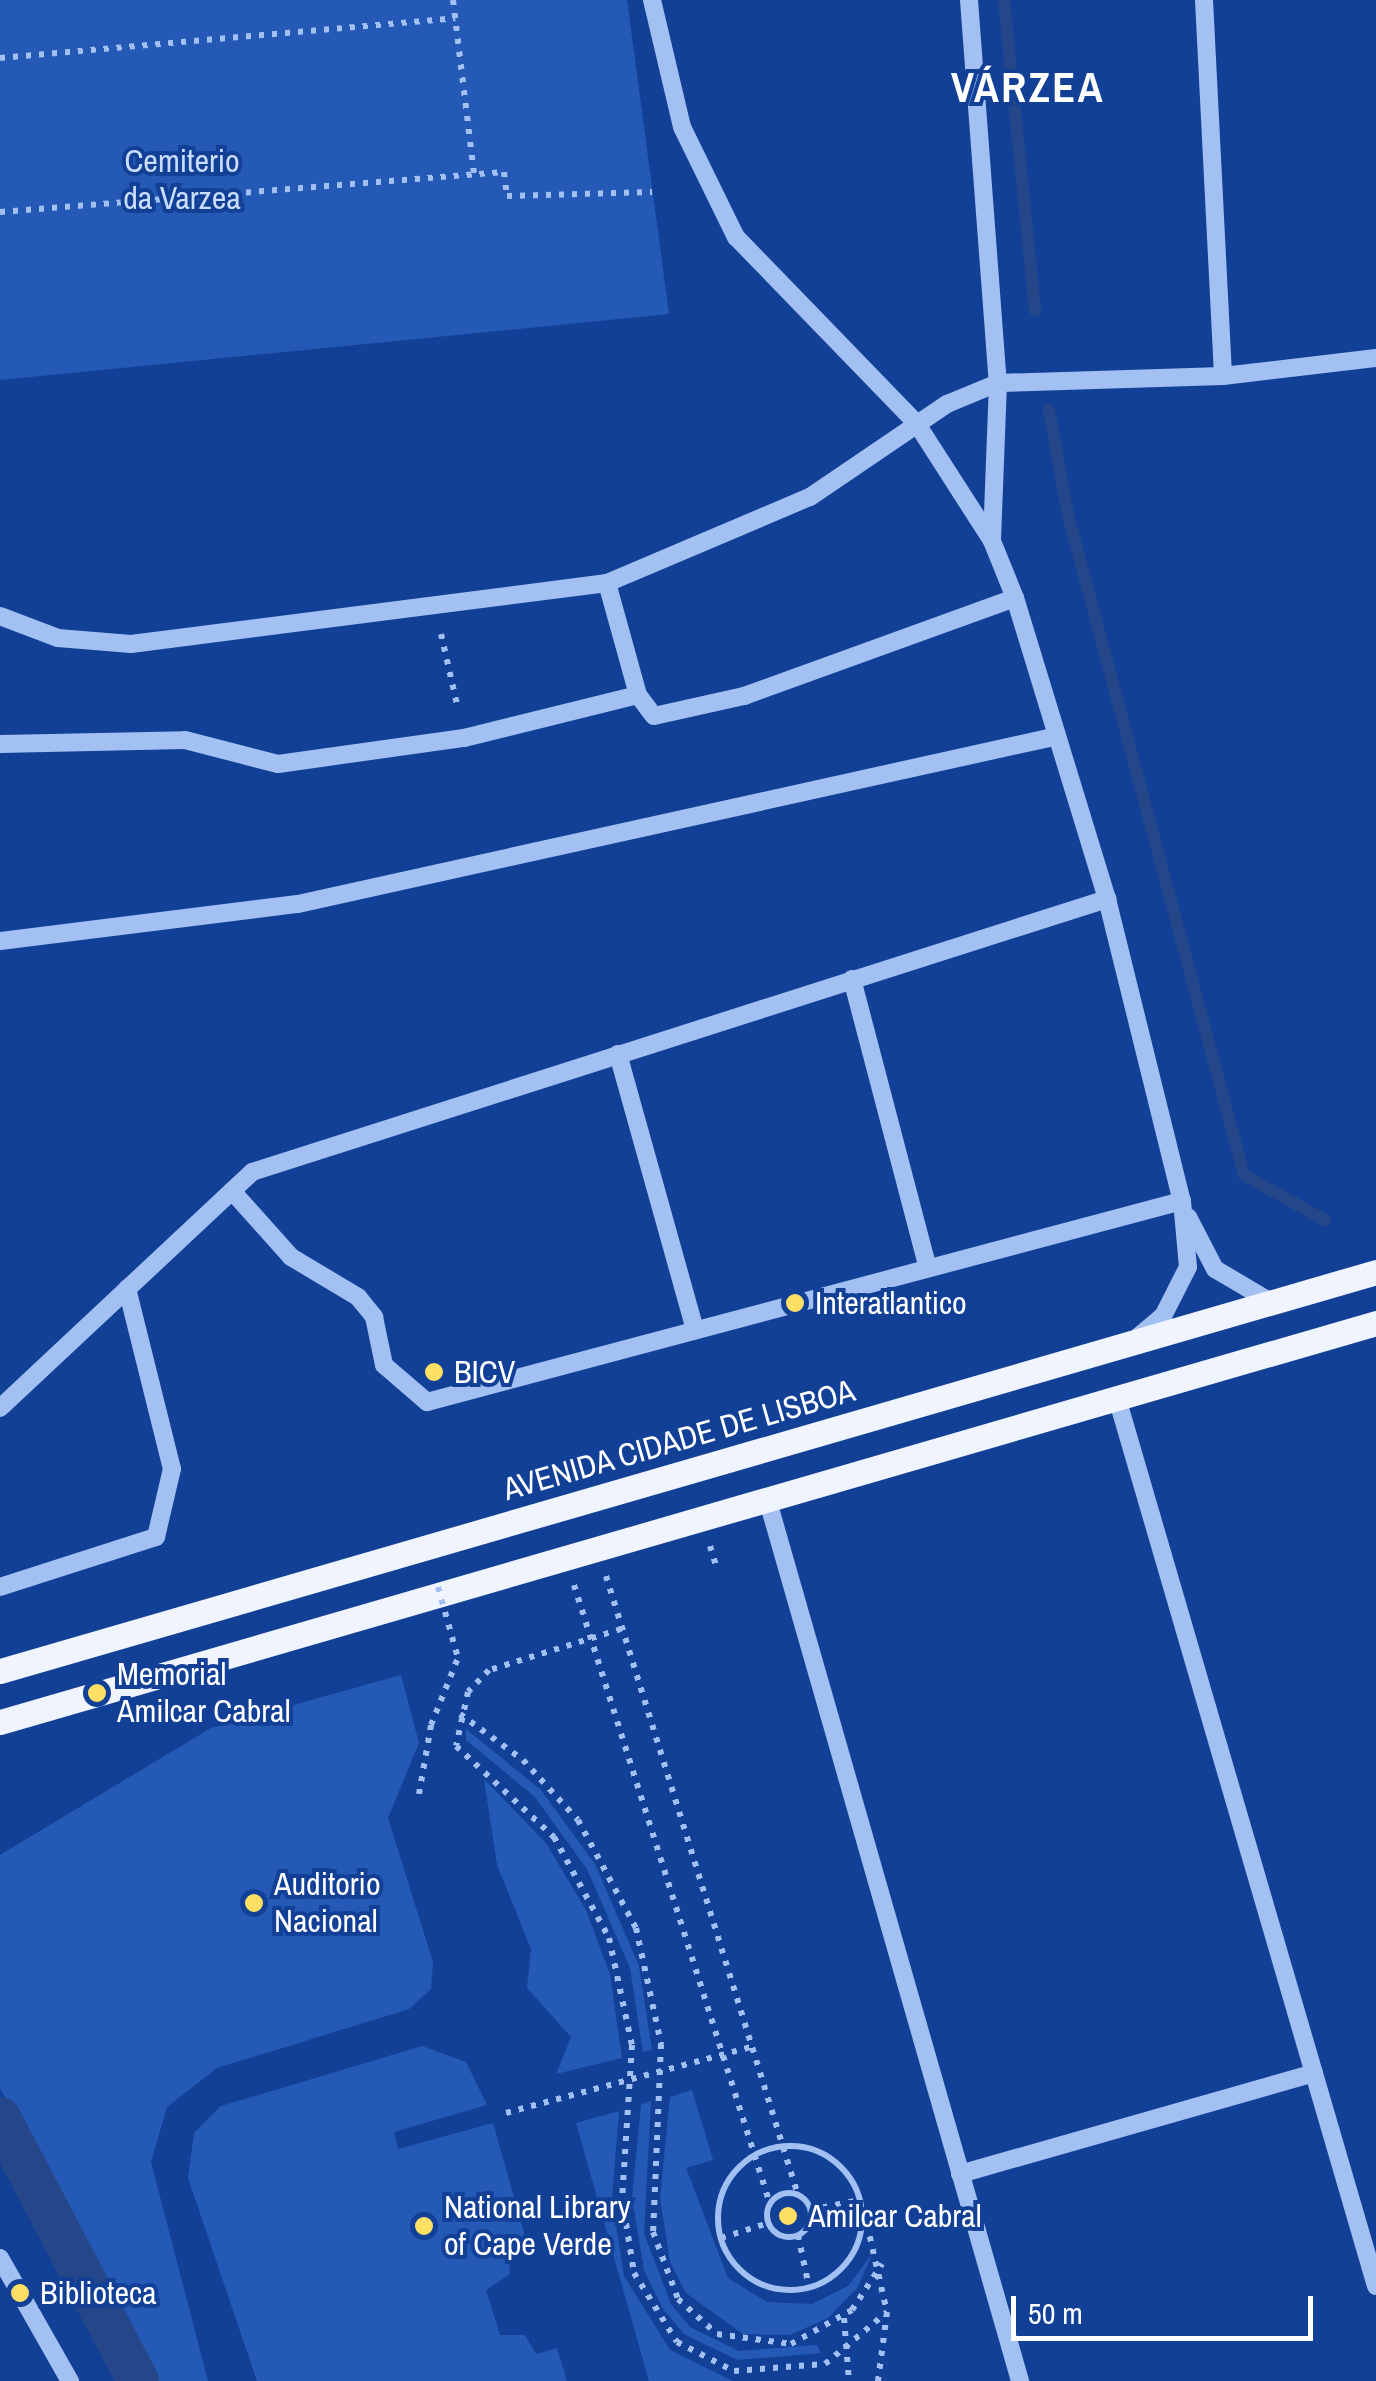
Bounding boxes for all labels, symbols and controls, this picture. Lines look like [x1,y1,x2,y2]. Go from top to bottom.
district label: VÁRZEA [951,62,1105,112]
park label: Cemiterio da Varzea [123,143,241,218]
place label: Interatlantico [815,1284,967,1322]
marker: Interatlantico [784,1292,806,1314]
place label: BICV [454,1353,515,1391]
marker: BICV [423,1361,445,1383]
street label: AVENIDA CIDADE DE LISBOA [498,1371,860,1509]
place label: Memorial Amilcar Cabral [117,1656,291,1731]
marker: Memorial Amilcar Cabral [86,1682,108,1704]
place label: Auditorio Nacional [274,1866,380,1941]
marker: Auditorio Nacional [243,1892,265,1914]
place label: National Library of Cape Verde [444,2189,631,2264]
place label: Amilcar Cabral [808,2197,982,2235]
marker: Amilcar Cabral [777,2205,799,2227]
marker: National Library of Cape Verde [413,2215,435,2237]
place label: Biblioteca [40,2274,157,2312]
scale bar [1016,2276,1318,2338]
marker: Biblioteca [9,2282,31,2304]
text: 50 m [1028,2293,1083,2333]

